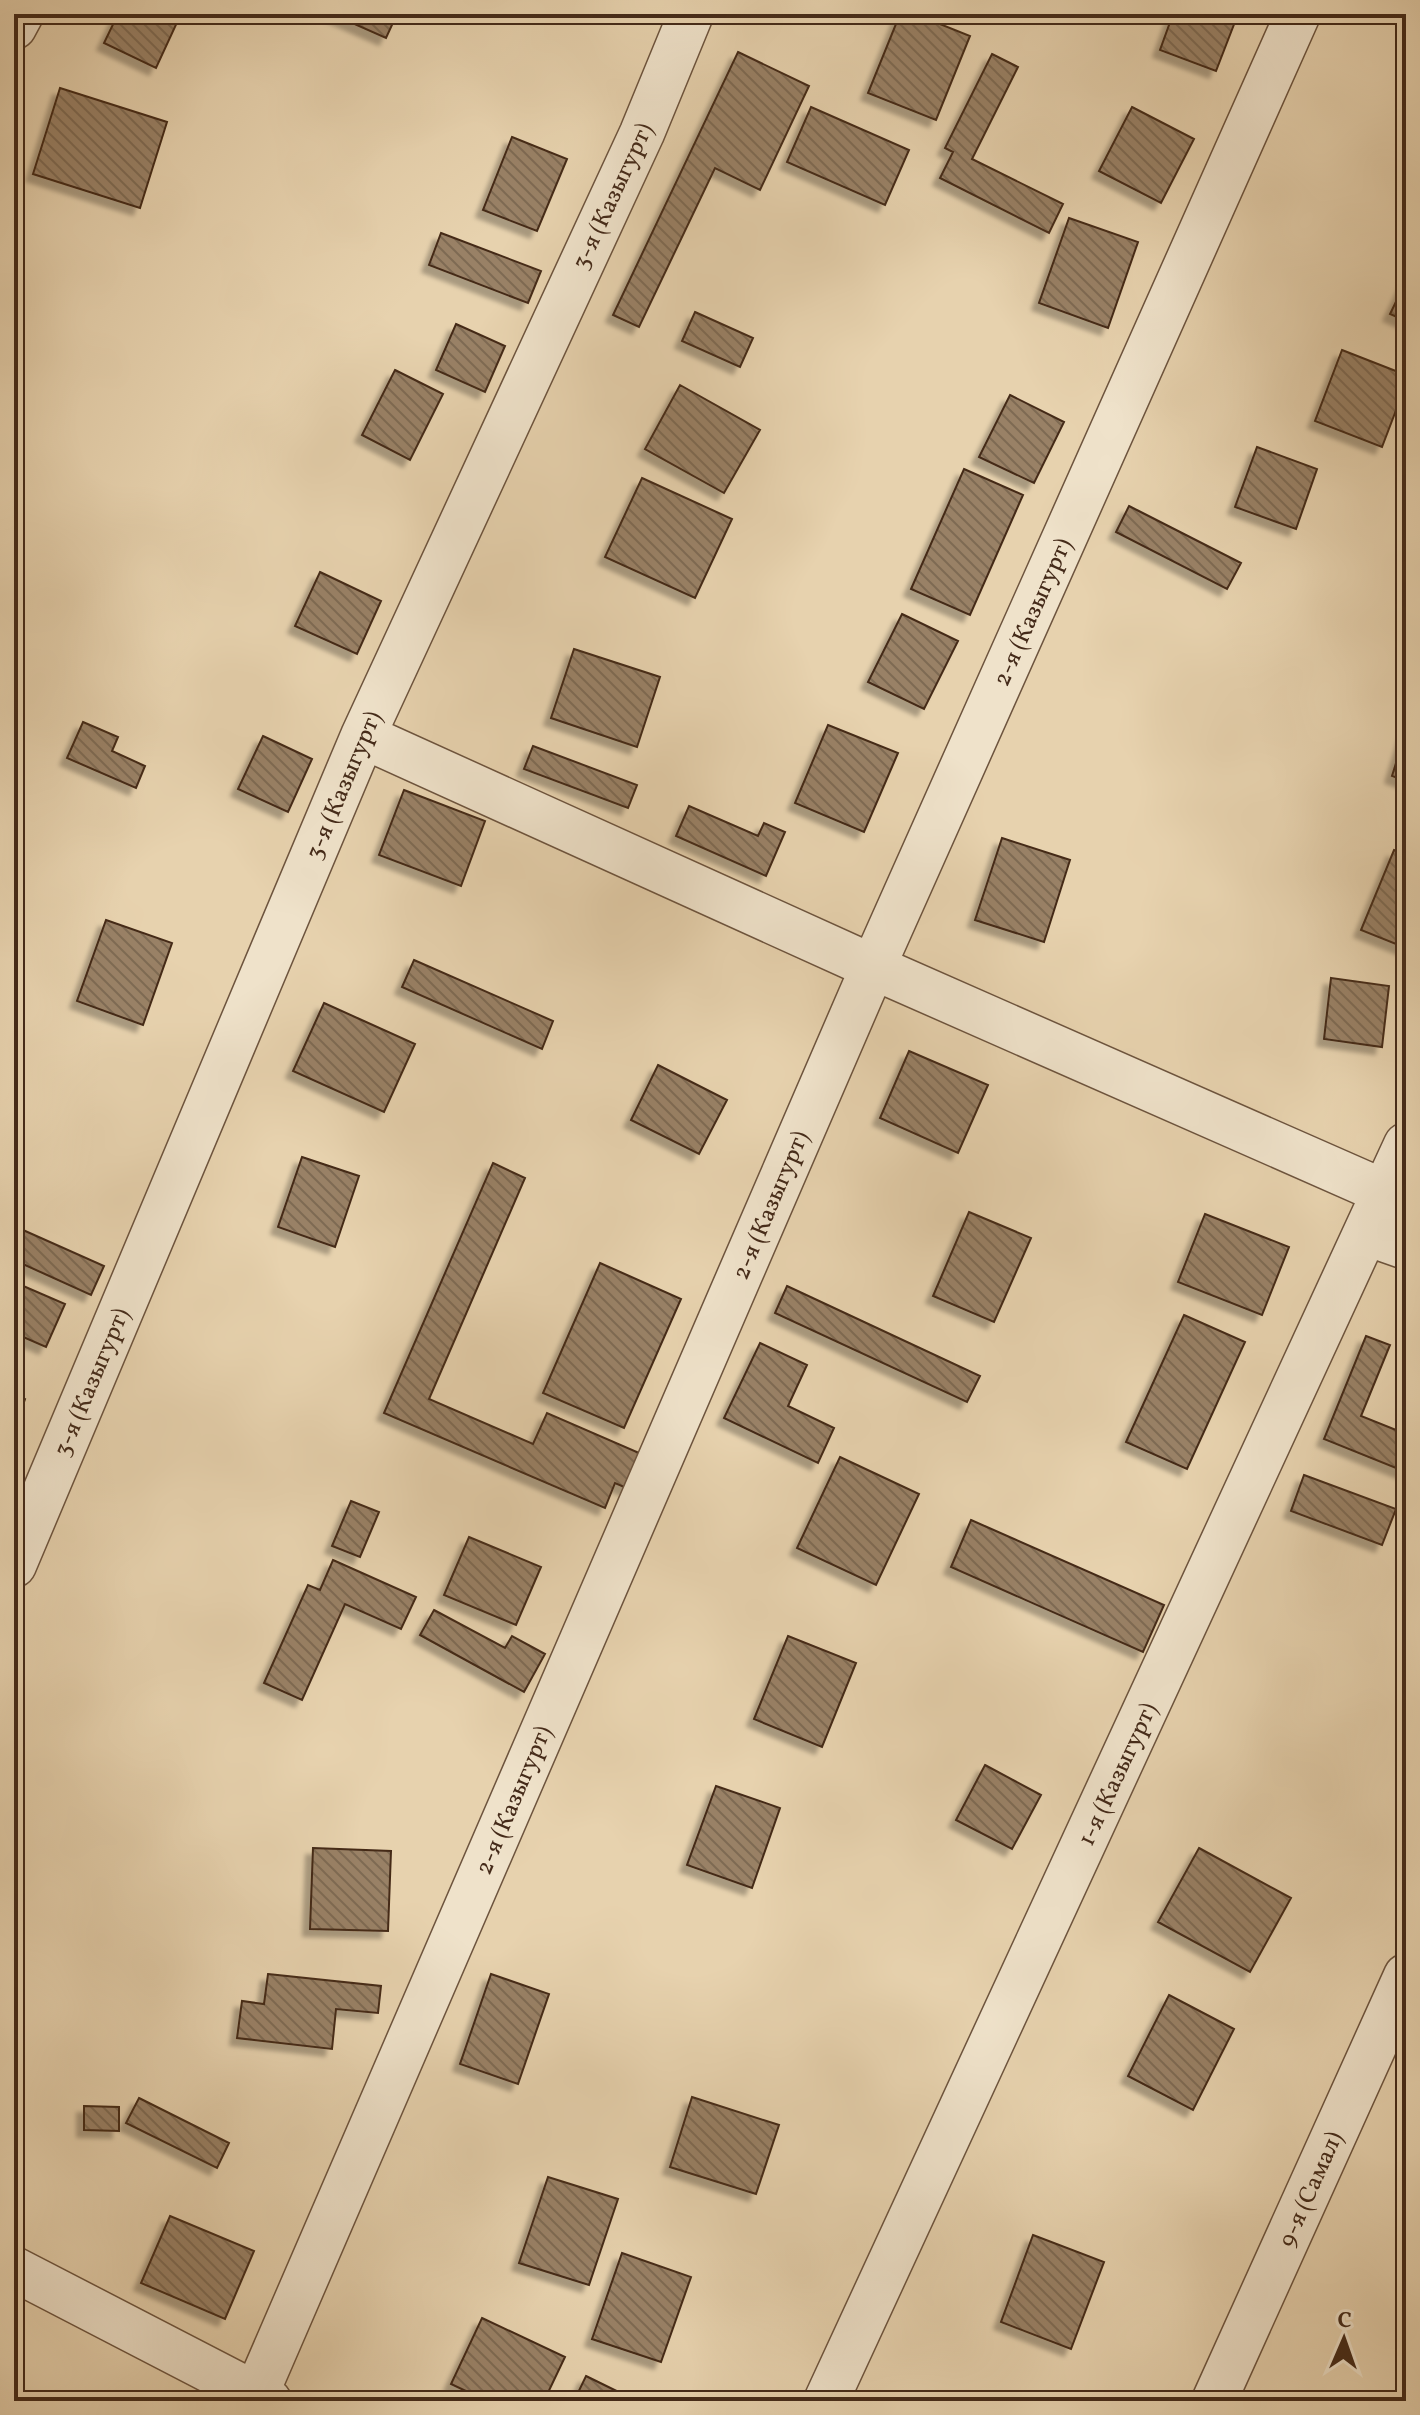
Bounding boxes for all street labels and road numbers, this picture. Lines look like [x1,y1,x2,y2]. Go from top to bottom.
street label: 3-я (Казыгурт) [565,118,663,276]
street label: 2-я (Казыгурт) [986,533,1082,692]
street label: 3-я (Казыгурт) [298,706,391,865]
street label: 2-я (Казыгурт) [725,1126,819,1286]
street label: 3-я (Казыгурт) [46,1303,139,1462]
street label: 1-я (Казыгурт) [1071,1698,1167,1852]
street label: 2-я (Казыгурт) [468,1721,562,1881]
street label: 9-я (Самал) [1271,2126,1353,2253]

